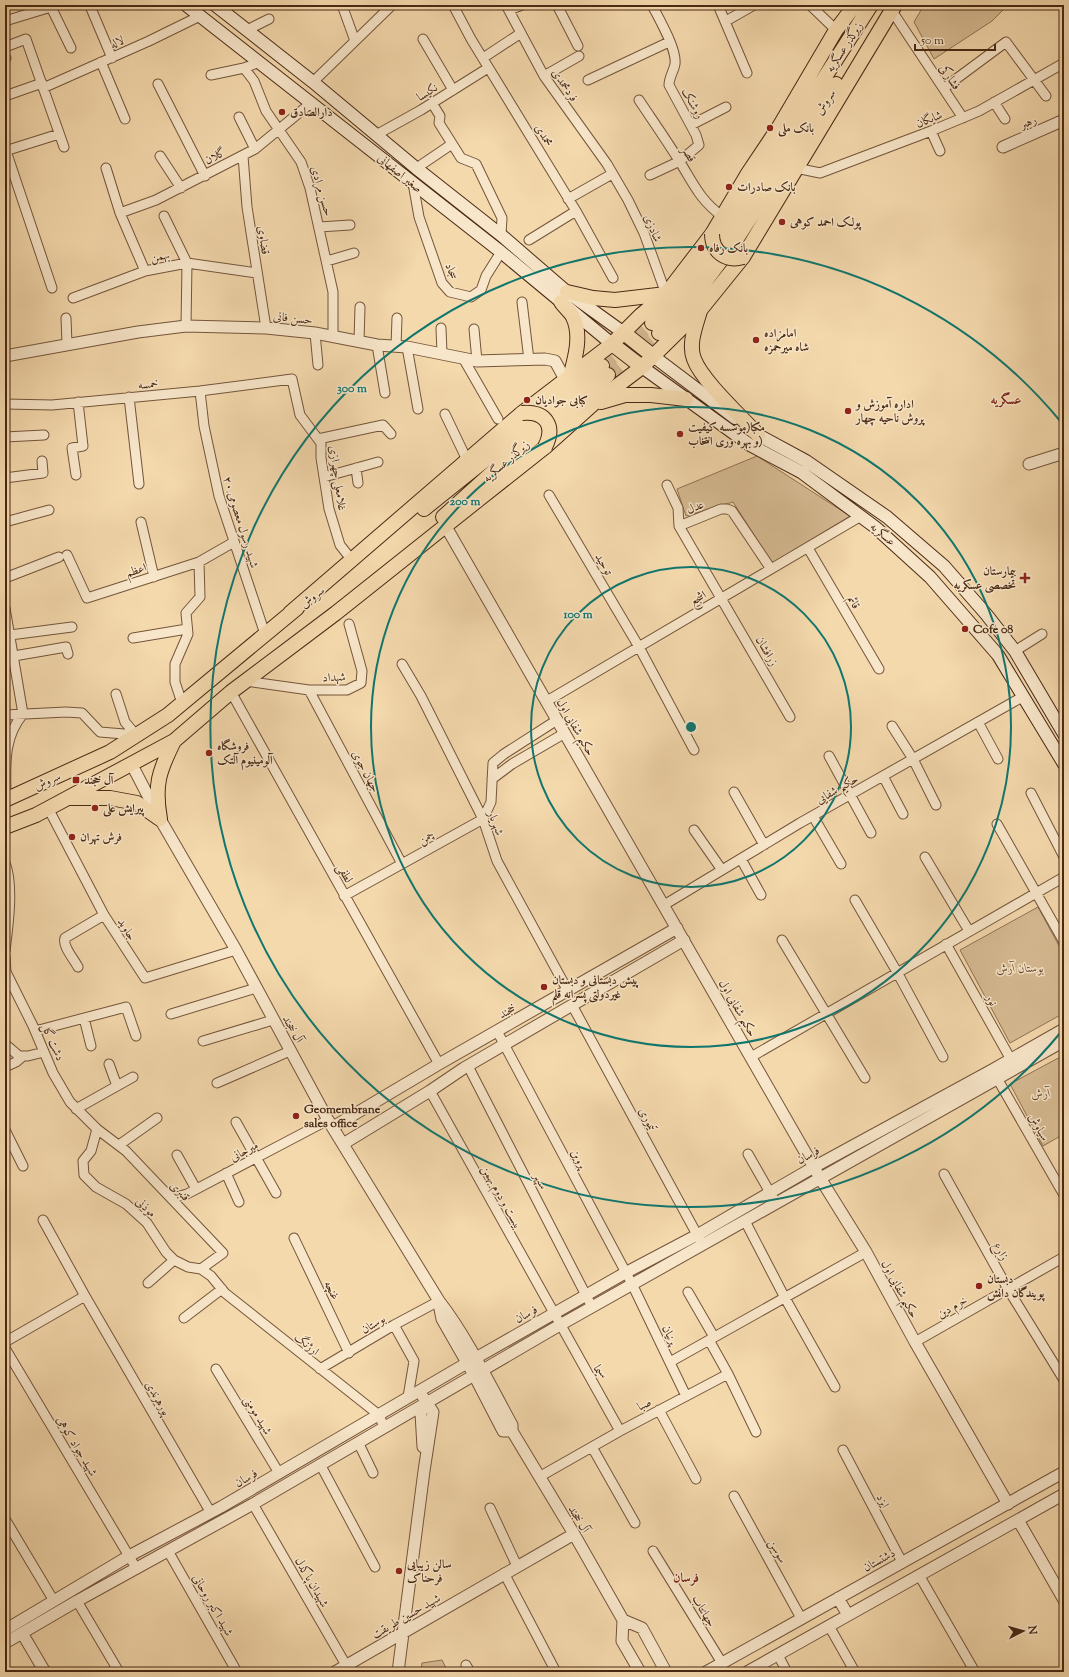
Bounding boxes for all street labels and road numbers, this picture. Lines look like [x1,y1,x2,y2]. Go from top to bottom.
street label: زیرگذر عسگریه [821,18,868,76]
street label: لاله [107,32,128,54]
street label: فشارکی [934,61,965,94]
street label: فردمحمدی [546,65,582,106]
street label: نکیسا [413,79,442,106]
street label: روشنک [676,85,708,122]
street label: سروش [811,86,841,119]
street label: شایگان [913,106,946,133]
street label: رهبر [1015,111,1040,135]
street label: محمدی [529,121,557,150]
street label: قصر [675,141,700,166]
street label: گلان [202,144,229,170]
street label: صغیر اصفهانی [373,150,426,198]
street label: حسن مرادی [305,164,337,219]
street label: شادزی [638,212,666,245]
street label: قضاوی [252,225,274,256]
street label: بهمن [149,246,171,268]
street label: سجاد [439,260,463,283]
street label: حسن فانی [272,308,314,330]
street label: خمسه [137,375,159,395]
street label: زیرگذر عسگریه [479,435,534,487]
street label: غلامعلی چهرازی [324,444,351,512]
street label: ۲۰_شهید رسول معصومی [218,474,263,570]
street label: عدل [684,496,707,520]
street label: عسگریه [866,519,899,551]
street label: توحید [590,550,617,580]
street label: اعظم [123,559,150,584]
street label: سروش [296,582,329,613]
street label: اشجع [687,587,711,612]
street label: قائم [841,592,864,613]
street label: زرافشان [750,633,782,670]
street label: شهداد [322,668,346,688]
street label: حکیم شفایی اول [550,695,599,761]
street label: جهان جوی [346,747,384,796]
street label: سروش [31,768,64,796]
street label: حکیم شفایی [813,770,863,811]
street label: شهریار [482,808,508,838]
street label: چمن [415,826,438,850]
street label: لطفی [332,861,357,886]
street label: جاوید [112,915,140,944]
street label: حکیم شفایی اول [712,976,761,1042]
street label: نور [980,990,1002,1010]
street label: خجند [496,1000,520,1024]
street label: آل خجند [277,1012,308,1048]
street label: دشت گل [36,1021,68,1064]
street label: تیموری [633,1104,661,1135]
street label: سیاوش [1023,1110,1053,1145]
street label: میرجانی [227,1137,262,1167]
street label: فرسان [794,1142,823,1170]
street label: پروین [565,1146,592,1174]
street label: بیست و دوم بهمن [475,1162,526,1233]
street label: سپهر [527,1168,552,1193]
street label: قنبری [165,1177,194,1206]
street label: موذنی [131,1193,160,1222]
street label: زارع [987,1239,1013,1265]
street label: حکیم شفایی اول [874,1257,922,1323]
street label: غنچه [319,1278,344,1303]
street label: خرم دین [934,1292,972,1325]
street label: فرسان [512,1301,541,1329]
street label: بوستان [358,1311,389,1339]
street label: پرنیان [656,1322,683,1350]
street label: ارژنگ [290,1329,323,1361]
street label: سیما [588,1362,611,1383]
street label: پورهرندی [140,1378,175,1420]
street label: شهید مومنی [238,1392,276,1439]
street label: صبا [634,1394,655,1416]
street label: شهید جواد کوهی [51,1413,101,1480]
street label: فرسان [232,1465,261,1493]
street label: ایزد [871,1491,893,1512]
street label: آل خجند [563,1502,594,1538]
street label: سوسن [763,1536,791,1567]
street label: دشتستان [860,1545,899,1577]
street label: شهیدان پاکدل [289,1554,333,1611]
street label: شهید اکبر روحانی [187,1571,237,1640]
street label: شهید حسین طریقت [369,1590,444,1644]
street label: جهانتاب [687,1592,720,1631]

